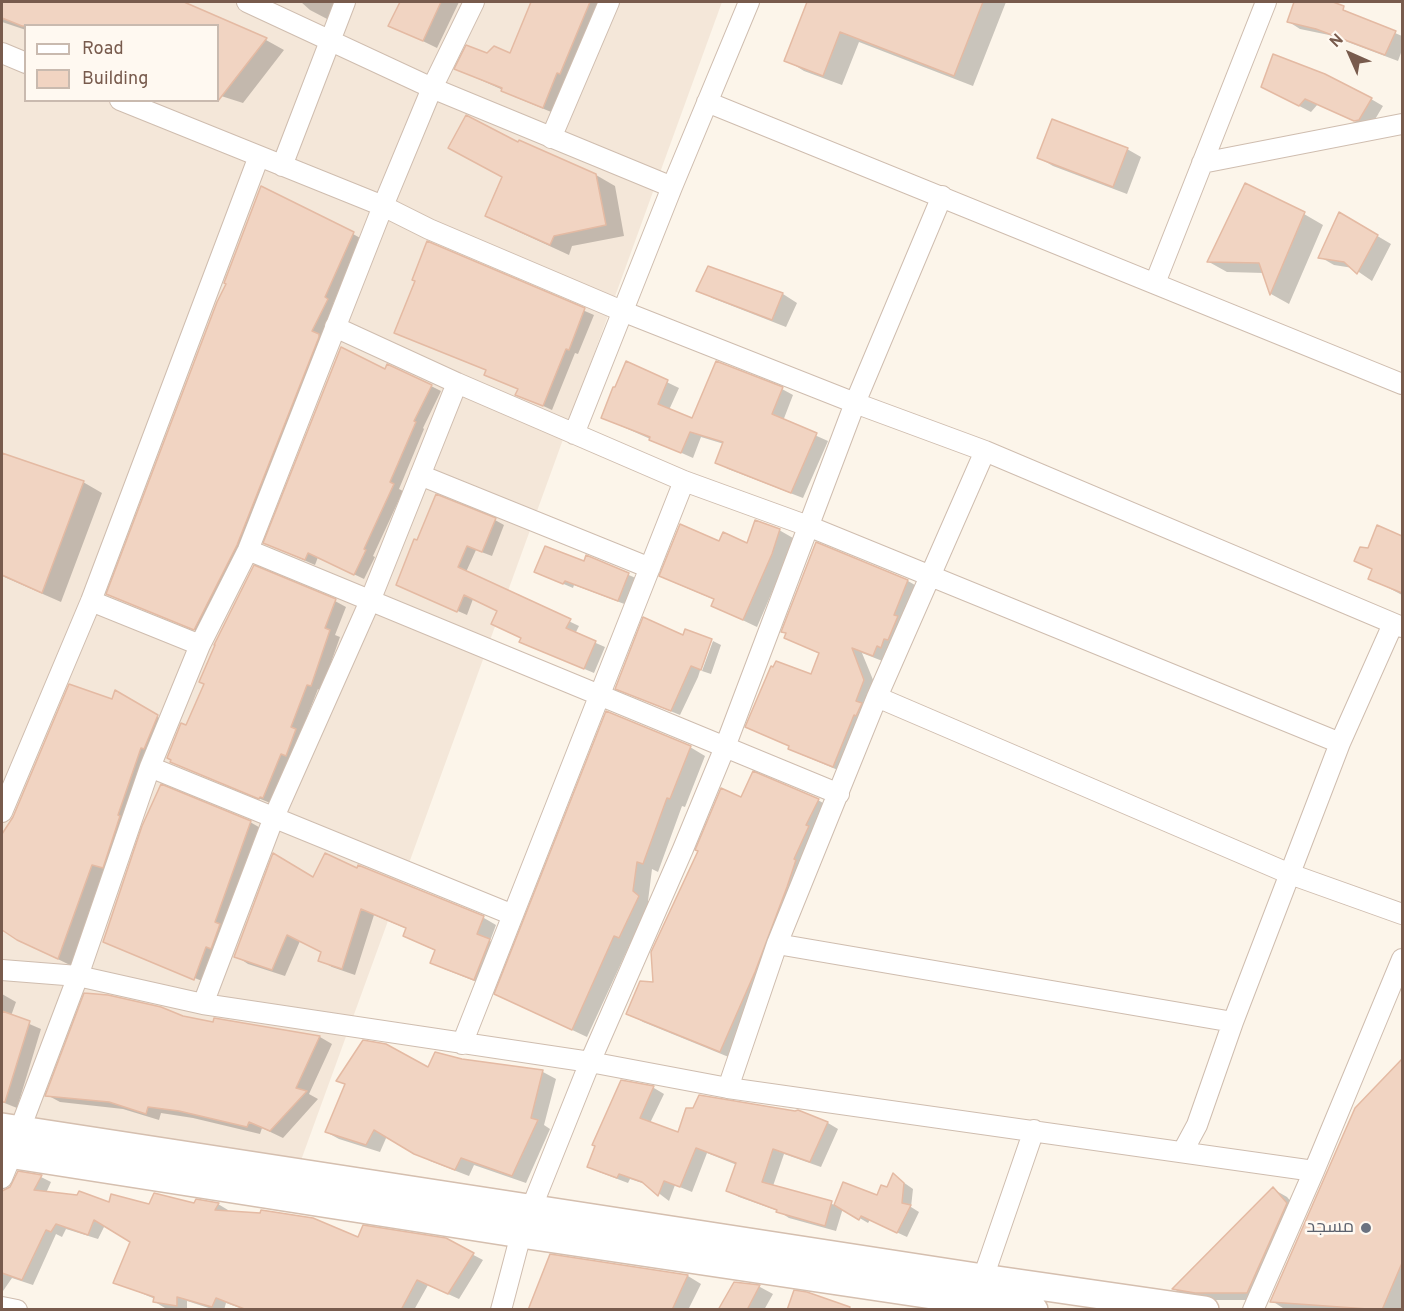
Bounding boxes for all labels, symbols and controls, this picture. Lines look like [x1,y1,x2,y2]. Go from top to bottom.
legend [24,24,219,102]
north arrow [1320,24,1380,84]
text: N [1326,30,1348,52]
text: Road [82,38,124,61]
text: Building [82,68,148,91]
place label: مسجد [1306,1217,1354,1239]
marker: مسجد [1359,1221,1373,1235]

